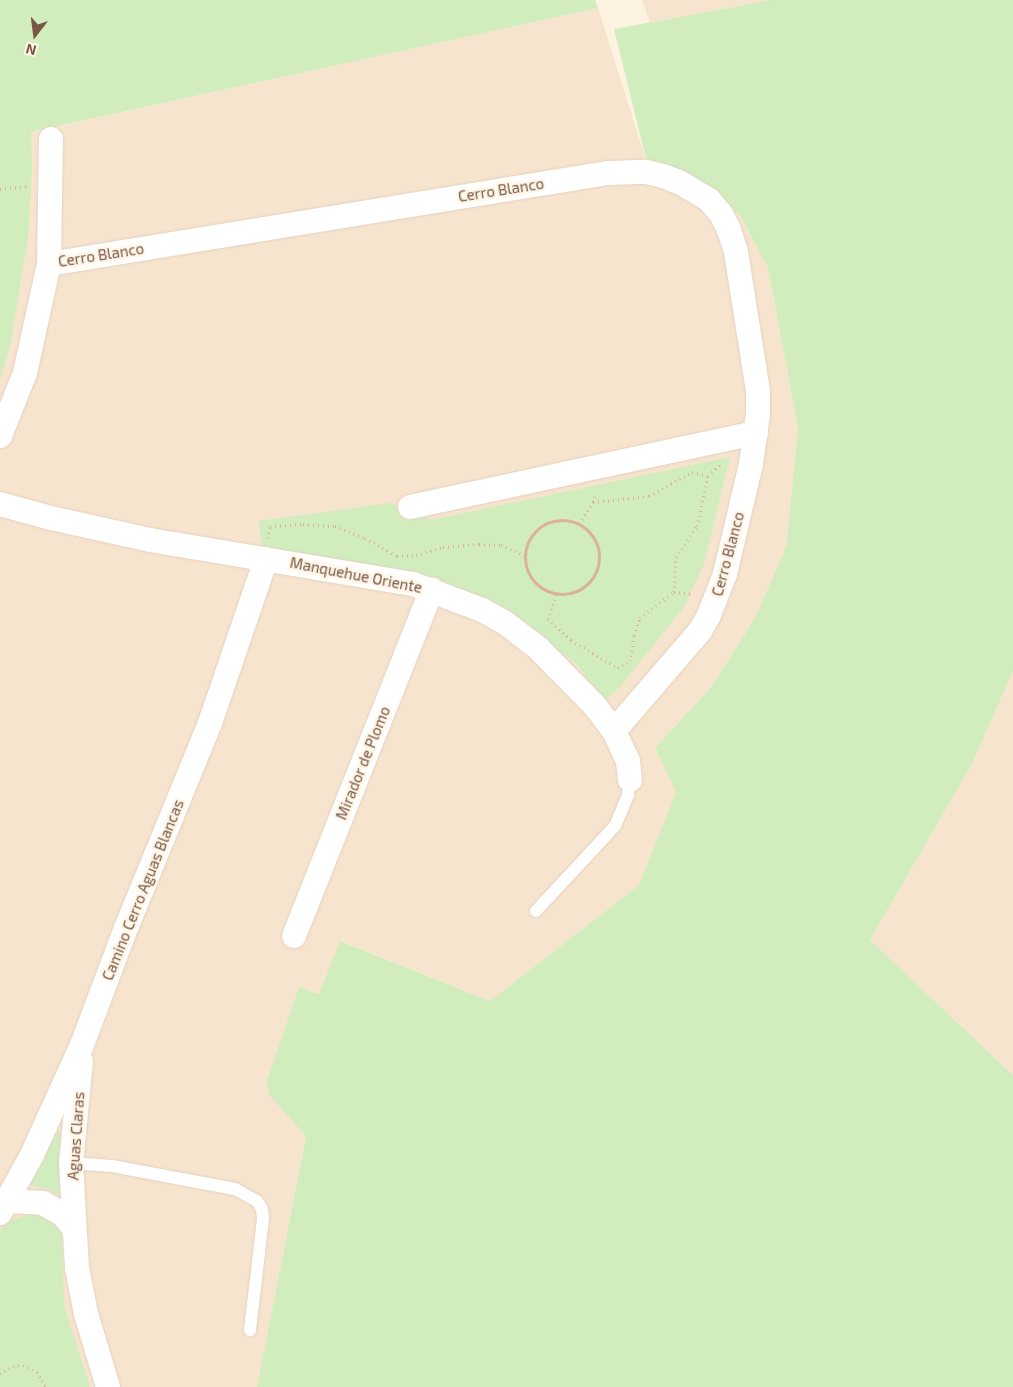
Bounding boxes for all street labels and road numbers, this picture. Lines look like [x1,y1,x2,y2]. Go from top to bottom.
street label: Cerro Blanco [457,174,545,206]
street label: Cerro Blanco [57,239,145,271]
street label: Cerro Blanco [708,510,748,598]
street label: Manquehue Oriente [288,553,424,597]
street label: Mirador de Plomo [332,703,394,823]
street label: Camino Cerro Aguas Blancas [98,797,188,983]
street label: Aguas Claras [64,1091,88,1181]

